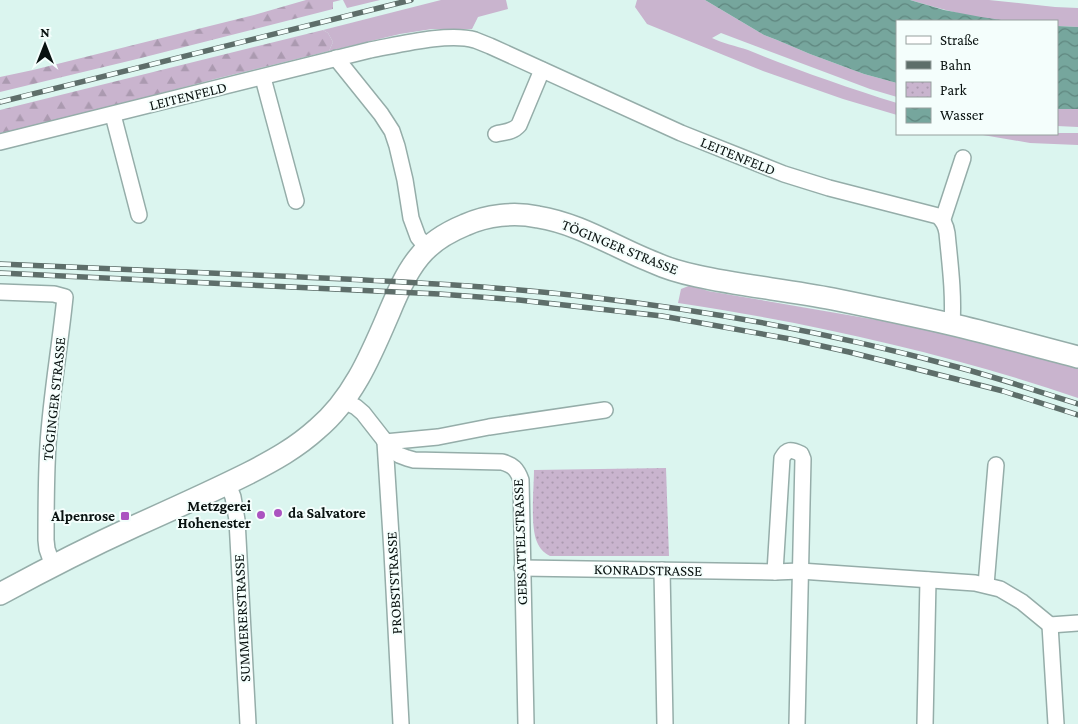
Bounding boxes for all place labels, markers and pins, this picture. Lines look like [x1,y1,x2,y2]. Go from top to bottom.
place label: Metzgerei Hohenester [177,498,252,531]
place label: da Salvatore [288,505,366,521]
marker: da Salvatore [272,507,284,519]
place label: Alpenrose [50,508,115,524]
marker: Metzgerei Hohenester [255,509,267,521]
marker: Alpenrose [119,510,131,522]

